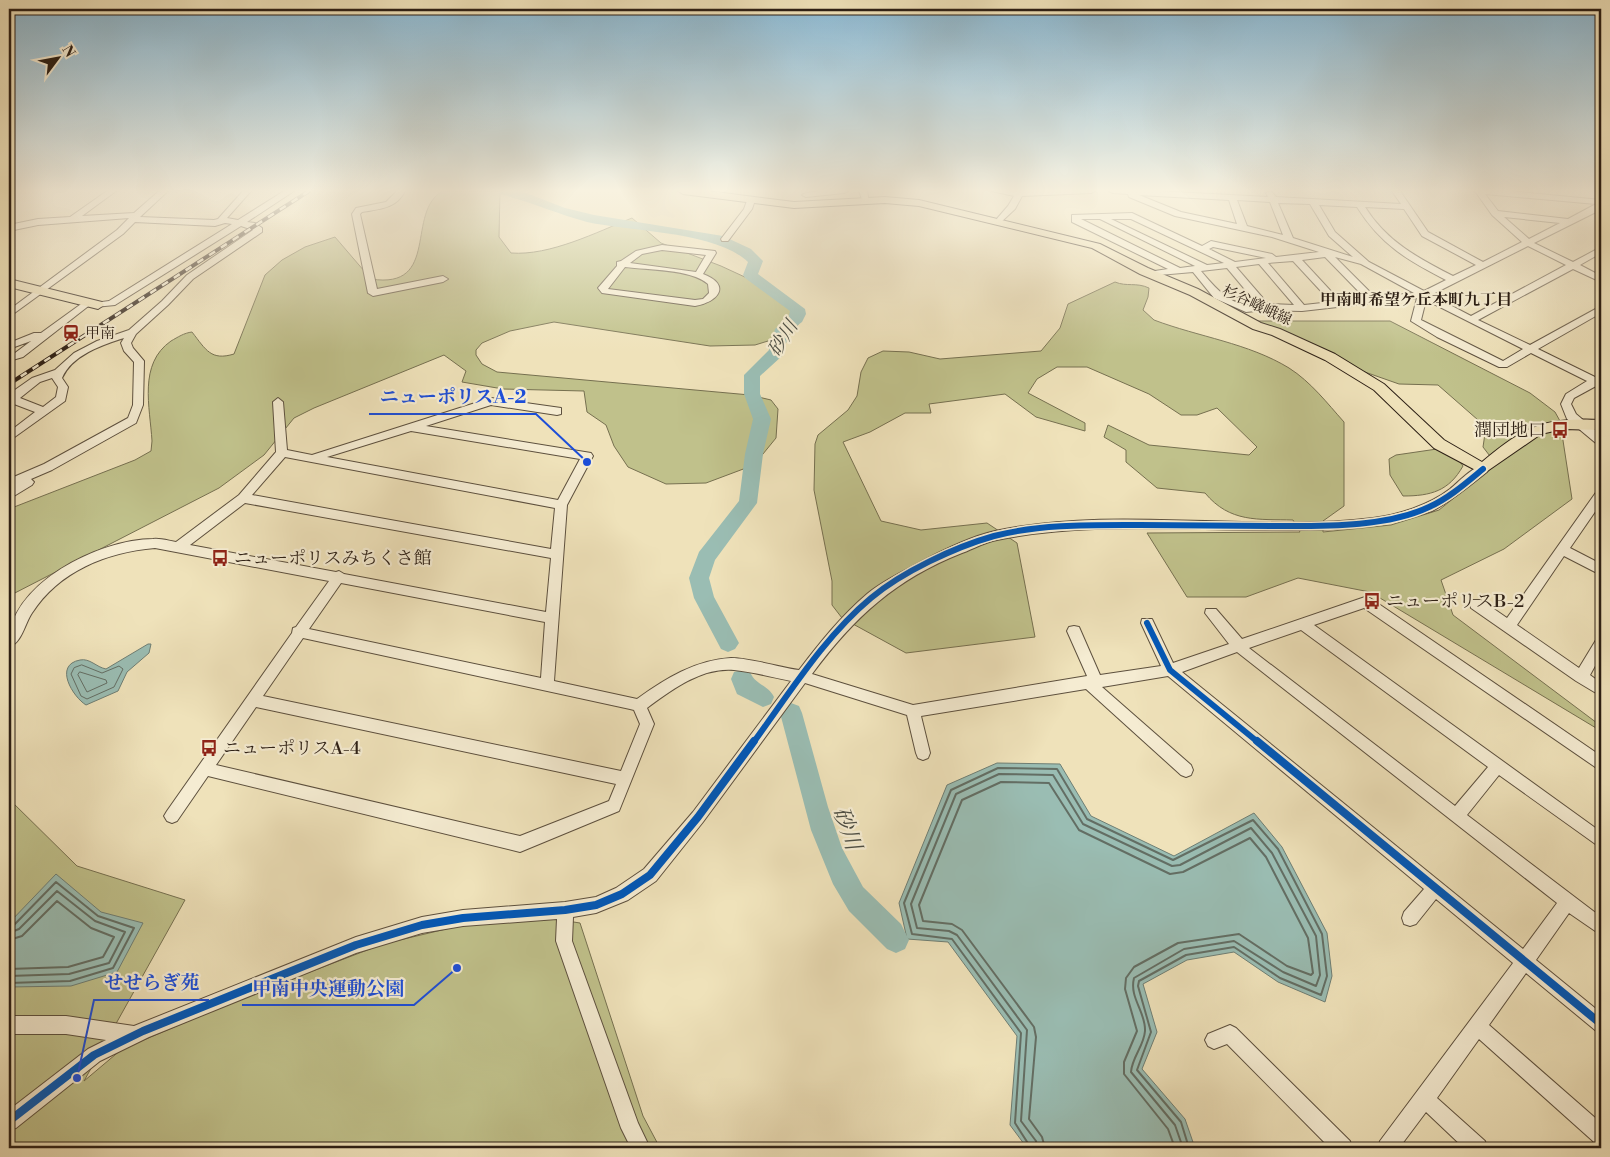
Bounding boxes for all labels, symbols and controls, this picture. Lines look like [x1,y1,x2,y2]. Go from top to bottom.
north arrow [32,32,82,82]
text: N [58,42,79,61]
street label: 杉谷嶬峨線 [1219,281,1295,330]
district label: 甲南町希望ケ丘本町九丁目 [1320,290,1512,310]
water label: 砂川 [763,314,804,361]
station icon: 甲南 [61,323,81,343]
place label: 甲南 [85,324,115,343]
callout: ニューポリスA-2 [369,380,536,414]
text: ニューポリスA-2 [380,385,526,409]
place label: 潤団地口 [1474,419,1546,442]
bus stop icon: 潤団地口 [1550,420,1570,440]
place label: ニューポリスみちくさ館 [234,547,432,570]
bus stop icon: ニューポリスみちくさ館 [210,548,230,568]
place label: ニューポリスB-2 [1386,590,1524,613]
bus stop icon: ニューポリスB-2 [1362,591,1382,611]
place label: ニューポリスA-4 [223,737,361,760]
bus stop icon: ニューポリスA-4 [199,738,219,758]
water label: 砂川 [827,803,867,856]
callout: せせらぎ苑 [94,966,209,1000]
text: せせらぎ苑 [104,971,200,995]
callout: 甲南中央運動公園 [242,971,414,1005]
text: 甲南中央運動公園 [252,977,404,1001]

